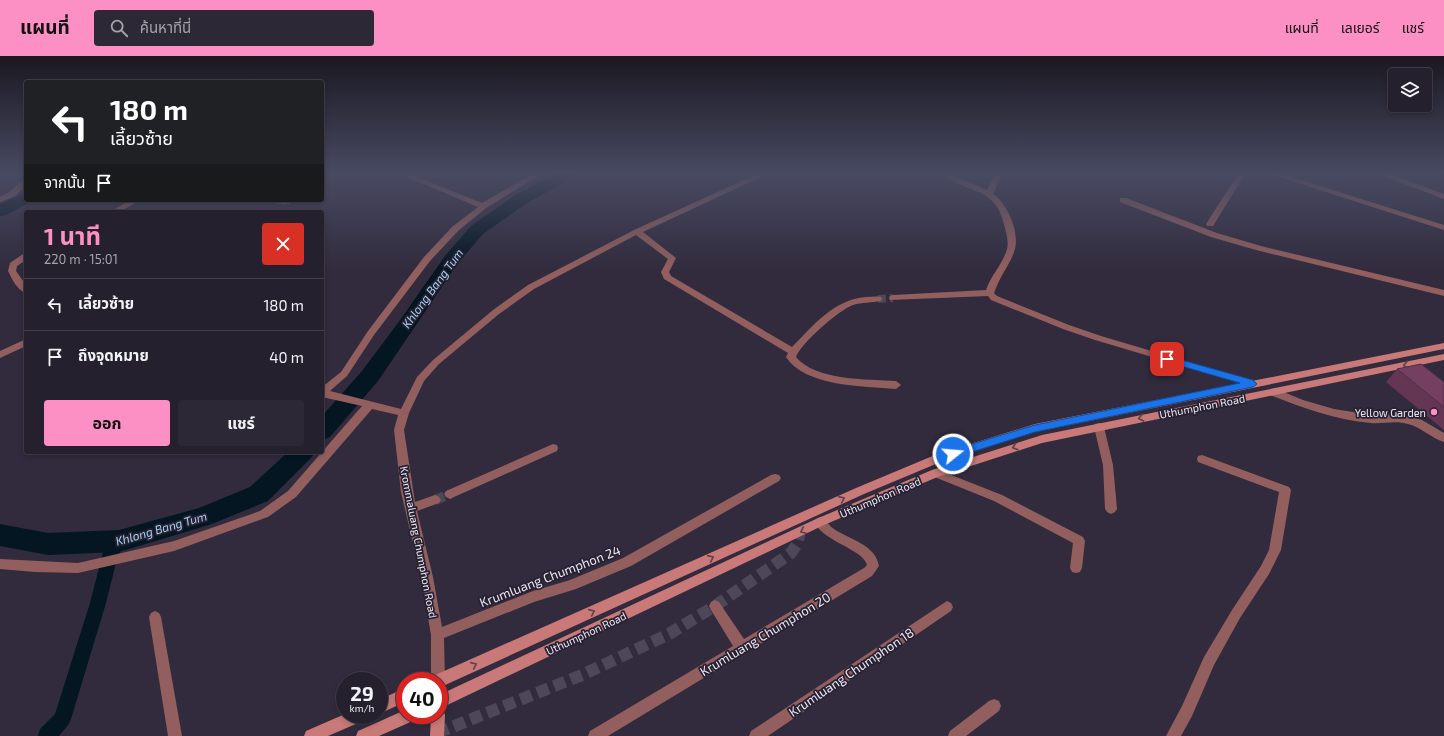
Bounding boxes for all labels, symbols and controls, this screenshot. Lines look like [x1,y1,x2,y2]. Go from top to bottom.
search box [94,10,374,46]
text: แผนที่ [20,15,70,38]
icon: search [108,17,130,39]
text: ค้นหาที่นี่ [140,18,191,36]
text: แผนที่ [1285,19,1319,36]
text: เลเยอร์ [1341,19,1380,36]
text: แชร์ [1402,19,1424,36]
map controls [1388,68,1432,112]
button: layers [1388,68,1432,112]
text: 180 m [110,92,188,126]
icon: left [44,96,96,148]
text: เลี้ยวซ้าย [110,127,173,149]
icon: arrive [93,172,115,194]
text: จากนั้น [44,173,85,191]
text: 1 นาที [44,221,101,250]
button: close [262,223,304,265]
water label: Khlong Bang Tum [399,246,465,330]
text: 220 m · 15:01 [44,251,118,267]
icon: left [44,294,66,316]
text: เลี้ยวซ้าย [78,294,134,312]
text: 180 m [263,296,304,314]
pin [1150,342,1184,376]
icon: arrive [44,346,66,368]
text: ถึงจุดหมาย [78,346,149,364]
text: 40 m [269,348,304,366]
icon: arrive [1156,348,1178,370]
one-way arrow [1403,360,1409,368]
street label: Uthumphon Road [1158,391,1246,421]
button: ออก [44,400,170,446]
button: แชร์ [178,400,304,446]
place label: Yellow Garden [1355,406,1426,419]
marker: Yellow Garden [1429,407,1439,417]
one-way arrow [1138,414,1144,422]
position arrow [932,433,974,475]
one-way arrow [1011,442,1018,451]
street label: Krommaluang Chumphon Road [398,465,440,619]
street label: Uthumphon Road [837,474,923,520]
one-way arrow [838,496,846,504]
water label: Khlong Bang Tum [114,508,208,548]
one-way arrow [799,526,807,534]
street label: Krumluang Chumphon 24 [477,542,623,610]
one-way arrow [707,555,714,563]
street label: Krumluang Chumphon 20 [697,589,833,679]
one-way arrow [589,608,596,616]
street label: Uthumphon Road [544,609,628,657]
street label: Krumluang Chumphon 18 [785,624,917,720]
one-way arrow [470,662,477,670]
speed limit sign: 40 [396,672,448,724]
text: 29 [350,681,374,705]
text: km/h [350,702,374,714]

